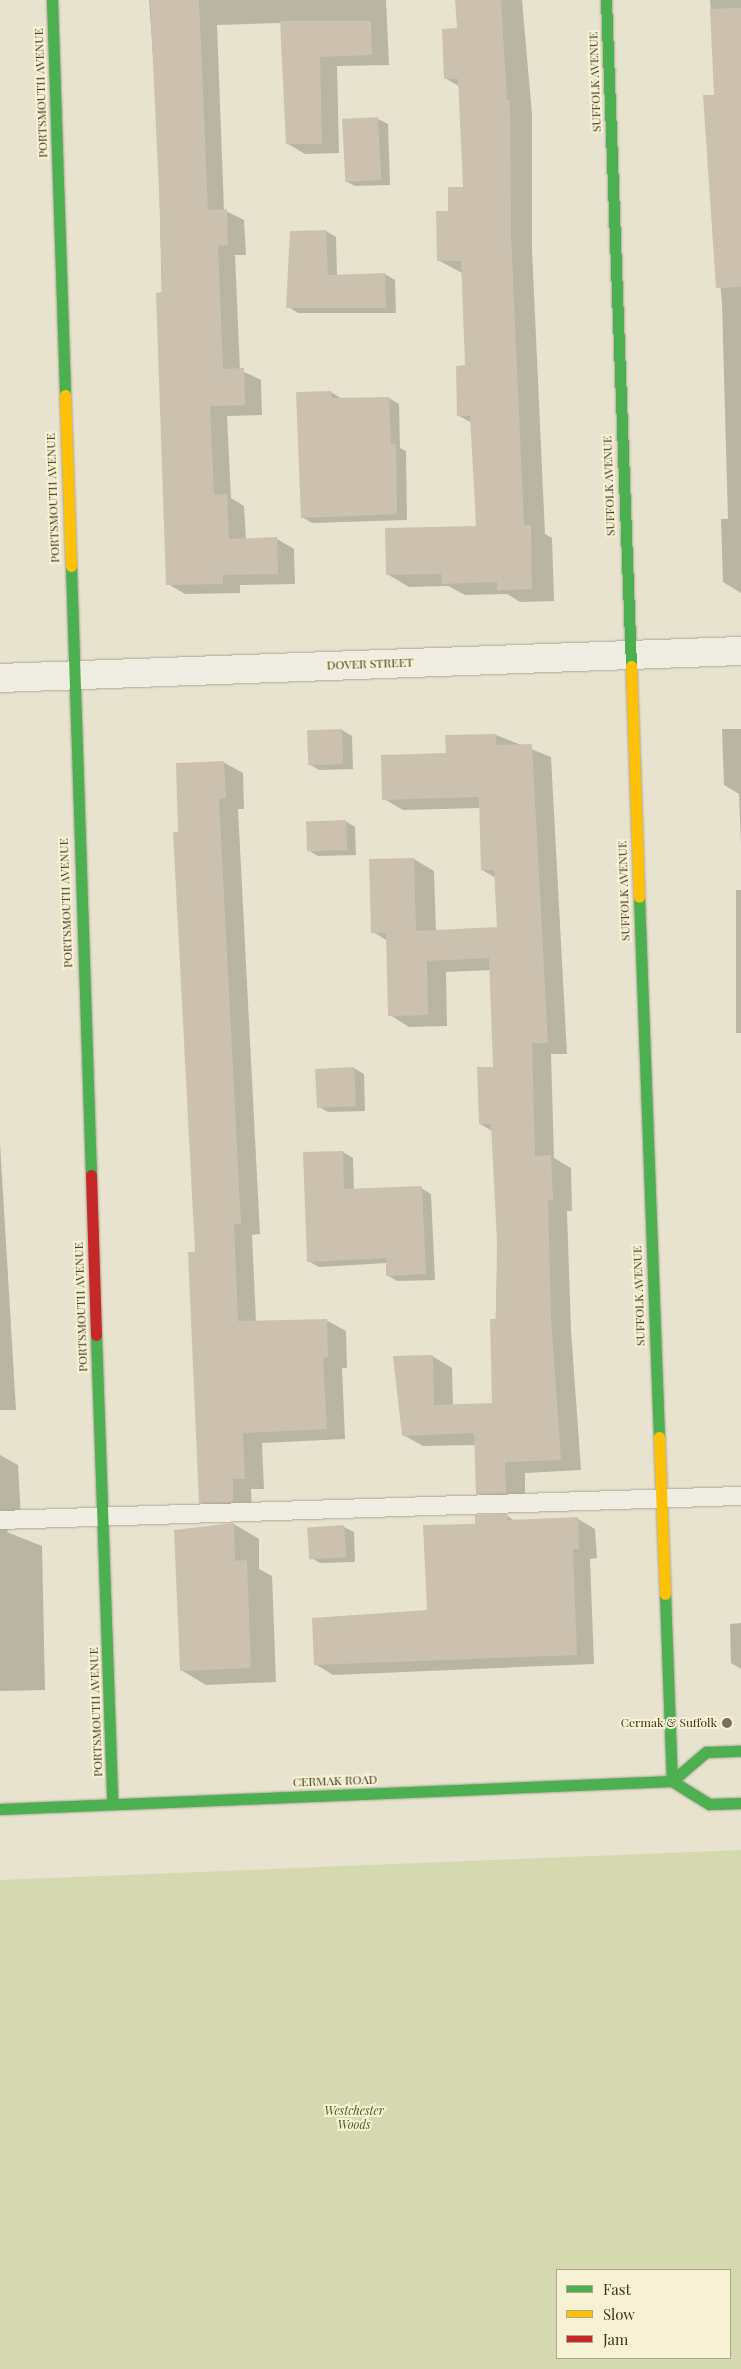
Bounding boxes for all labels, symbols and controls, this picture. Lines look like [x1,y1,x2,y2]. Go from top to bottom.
street label: PORTSMOUTH AVENUE [32,28,50,158]
street label: SUFFOLK AVENUE [586,31,604,133]
street label: PORTSMOUTH AVENUE [44,433,62,563]
street label: SUFFOLK AVENUE [600,435,618,537]
street label: DOVER STREET [326,655,414,673]
street label: PORTSMOUTH AVENUE [57,838,75,968]
street label: SUFFOLK AVENUE [615,840,633,942]
street label: PORTSMOUTH AVENUE [72,1242,90,1372]
street label: SUFFOLK AVENUE [630,1245,648,1347]
street label: PORTSMOUTH AVENUE [87,1647,105,1777]
place label: Cermak & Suffolk [621,1716,717,1730]
marker: Cermak & Suffolk [721,1717,733,1729]
street label: CERMAK ROAD [293,1772,377,1790]
park label: Westchester Woods [324,2104,384,2132]
legend [556,2269,731,2359]
text: Fast [603,2279,631,2299]
text: Slow [603,2304,635,2324]
text: Jam [603,2329,628,2349]

